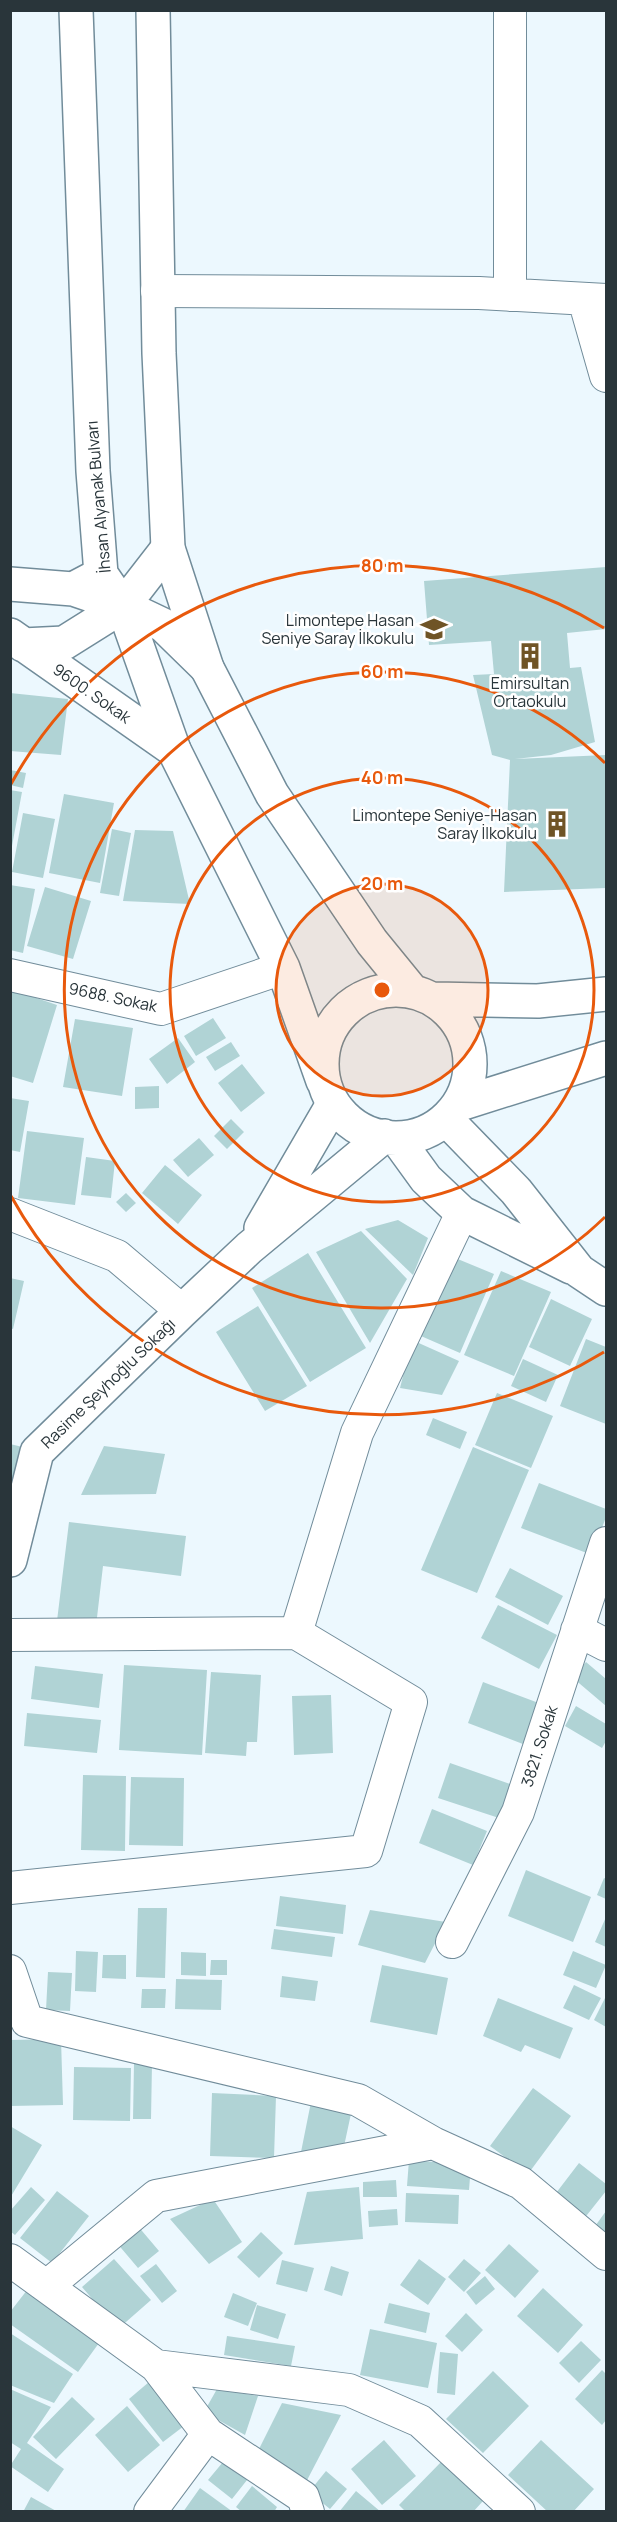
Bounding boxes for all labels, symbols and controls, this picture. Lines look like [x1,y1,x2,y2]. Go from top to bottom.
street label: İhsan Alyanak Bulvarı [80,420,116,574]
text: 80 m [361,553,403,577]
place label: Limontepe Hasan Seniye Saray İlkokulu [261,609,414,649]
school or university icon: Limontepe Hasan Seniye Saray İlkokulu [419,614,449,644]
building icon: Emirsultan Ortaokulu [515,641,545,671]
street label: 9600. Sokak [49,658,136,729]
text: 60 m [361,659,403,683]
place label: Emirsultan Ortaokulu [491,672,569,712]
text: 40 m [361,765,403,789]
place label: Limontepe Seniye-Hasan Saray İlkokulu [352,804,537,844]
building icon: Limontepe Seniye-Hasan Saray İlkokulu [542,809,572,839]
text: 20 m [361,871,403,895]
street label: 9688. Sokak [67,977,160,1017]
centre of rings [372,980,392,1000]
street label: Rasime Şeyhoğlu Sokağı [36,1313,180,1453]
street label: 3821. Sokak [516,1702,563,1789]

